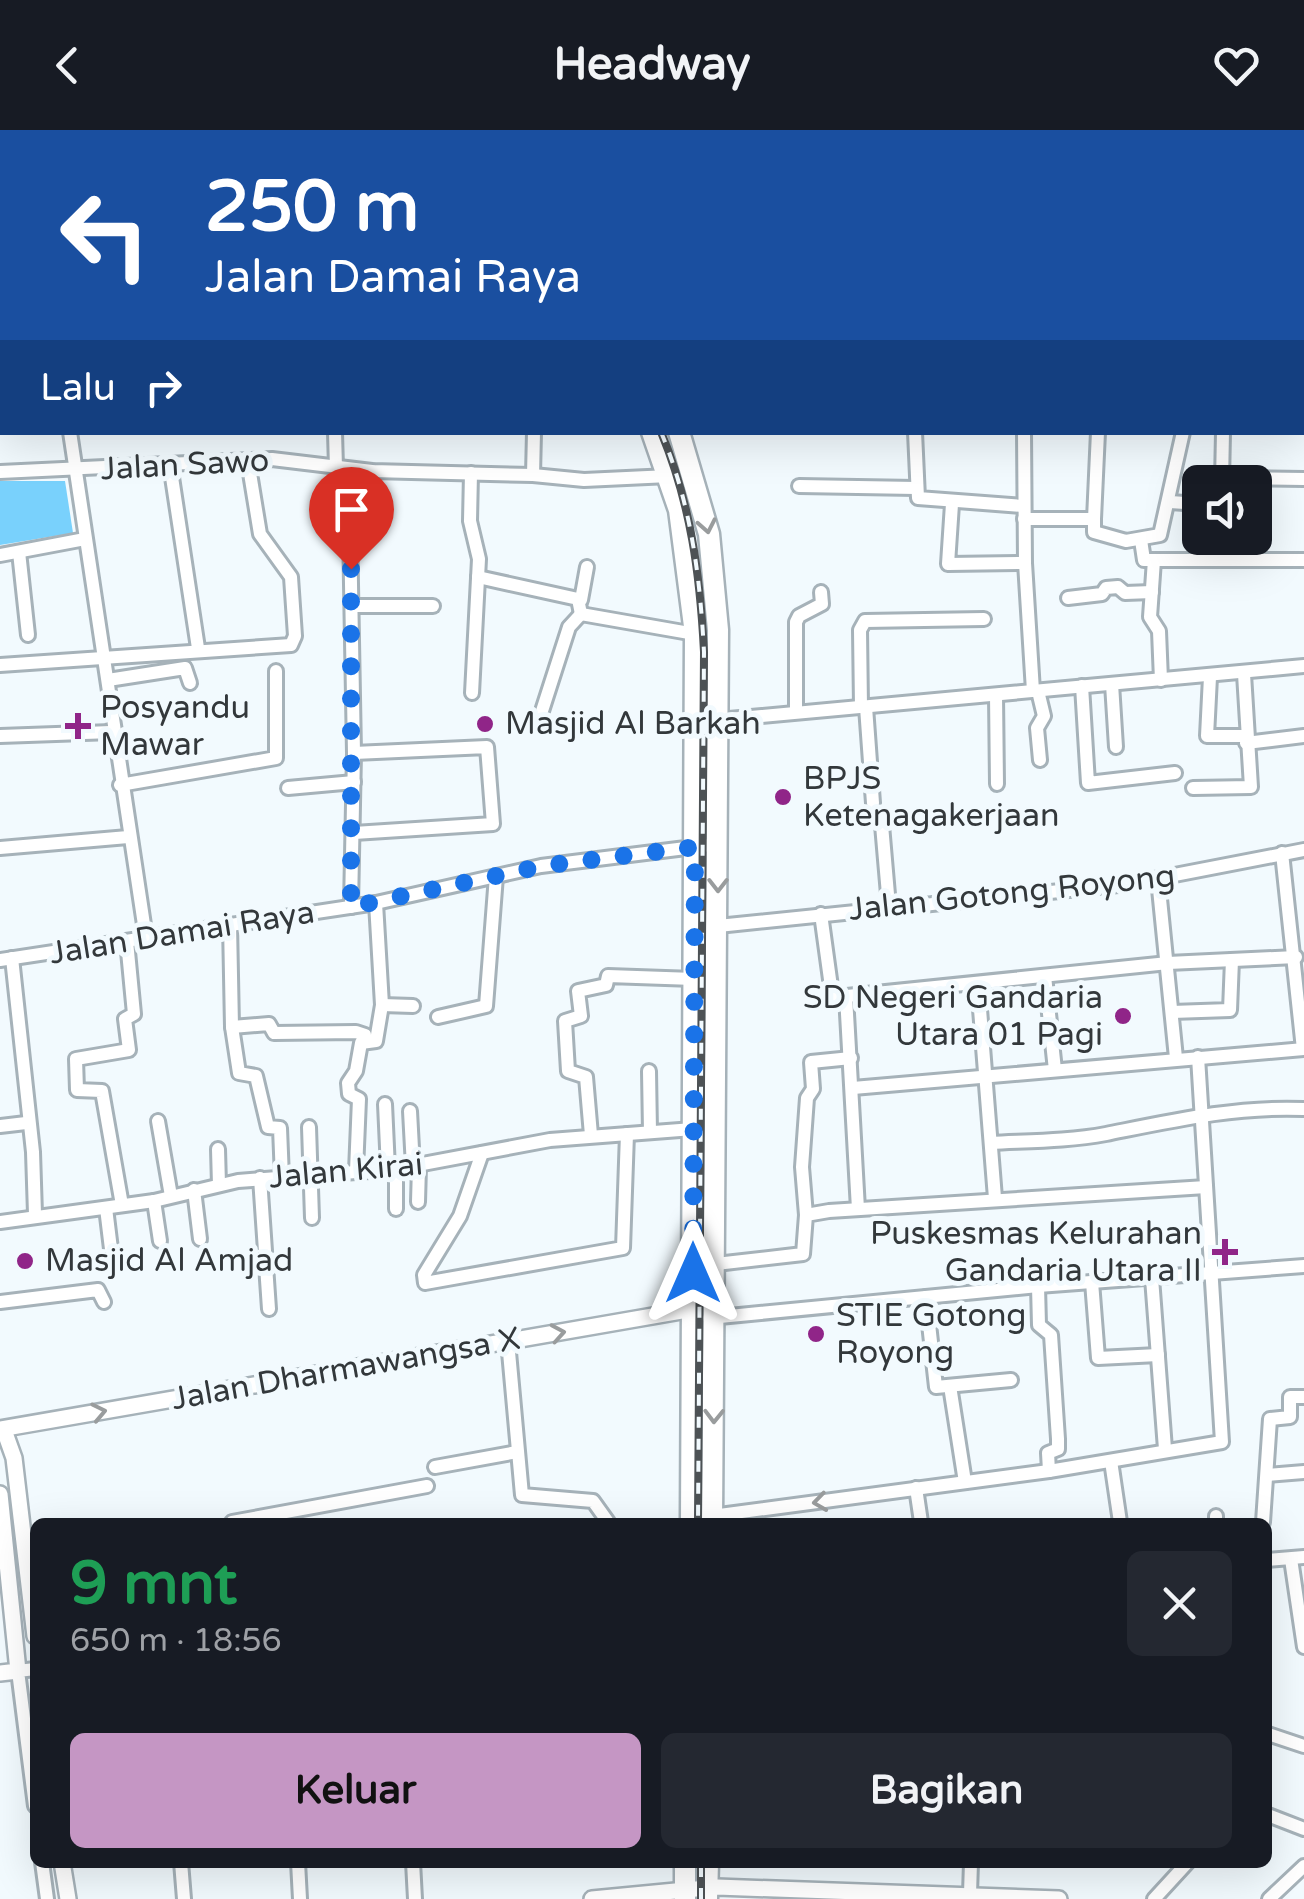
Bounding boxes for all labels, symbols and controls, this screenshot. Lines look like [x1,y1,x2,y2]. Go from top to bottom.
icon: back [40,38,95,93]
text: Headway [554,38,750,92]
icon: heart [1209,38,1264,93]
text: 250 m [205,166,419,250]
icon: left [40,170,170,300]
text: Jalan Damai Raya [205,251,581,305]
icon: right [136,360,191,415]
text: Lalu [40,365,116,411]
street label: Jalan Sawo [100,442,270,488]
map controls [1182,465,1272,555]
button: sound [1182,465,1272,555]
pin [309,467,394,570]
icon: arrive [324,482,379,537]
one-way arrow [695,517,716,534]
place label: Posyandu Mawar [100,689,250,764]
place label: Masjid Al Barkah [505,705,761,743]
marker: Posyandu Mawar [65,713,91,739]
marker: Masjid Al Barkah [474,713,496,735]
place label: BPJS Ketenagakerjaan [803,760,1059,835]
marker: BPJS Ketenagakerjaan [772,786,794,808]
street label: Jalan Gotong Royong [847,857,1177,929]
one-way arrow [707,878,729,894]
street label: Jalan Damai Raya [47,893,317,973]
place label: SD Negeri Gandaria Utara 01 Pagi [803,979,1103,1054]
marker: SD Negeri Gandaria Utara 01 Pagi [1112,1005,1134,1027]
street label: Jalan Kirai [267,1145,425,1197]
place label: Puskesmas Kelurahan Gandaria Utara II [870,1215,1202,1290]
position arrow [641,1221,745,1325]
marker: Puskesmas Kelurahan Gandaria Utara II [1212,1239,1238,1265]
place label: Masjid Al Amjad [45,1242,293,1280]
marker: Masjid Al Amjad [14,1250,36,1272]
place label: STIE Gotong Royong [836,1297,1027,1372]
street label: Jalan Dharmawangsa X [169,1320,523,1418]
one-way arrow [549,1323,566,1344]
marker: STIE Gotong Royong [805,1323,827,1345]
one-way arrow [91,1403,108,1424]
one-way arrow [703,1408,724,1424]
one-way arrow [811,1491,828,1512]
text: 9 mnt [70,1548,237,1620]
button: close [1127,1551,1232,1656]
text: 650 m · 18:56 [70,1622,282,1660]
button: Keluar [70,1733,641,1848]
button: Bagikan [661,1733,1232,1848]

